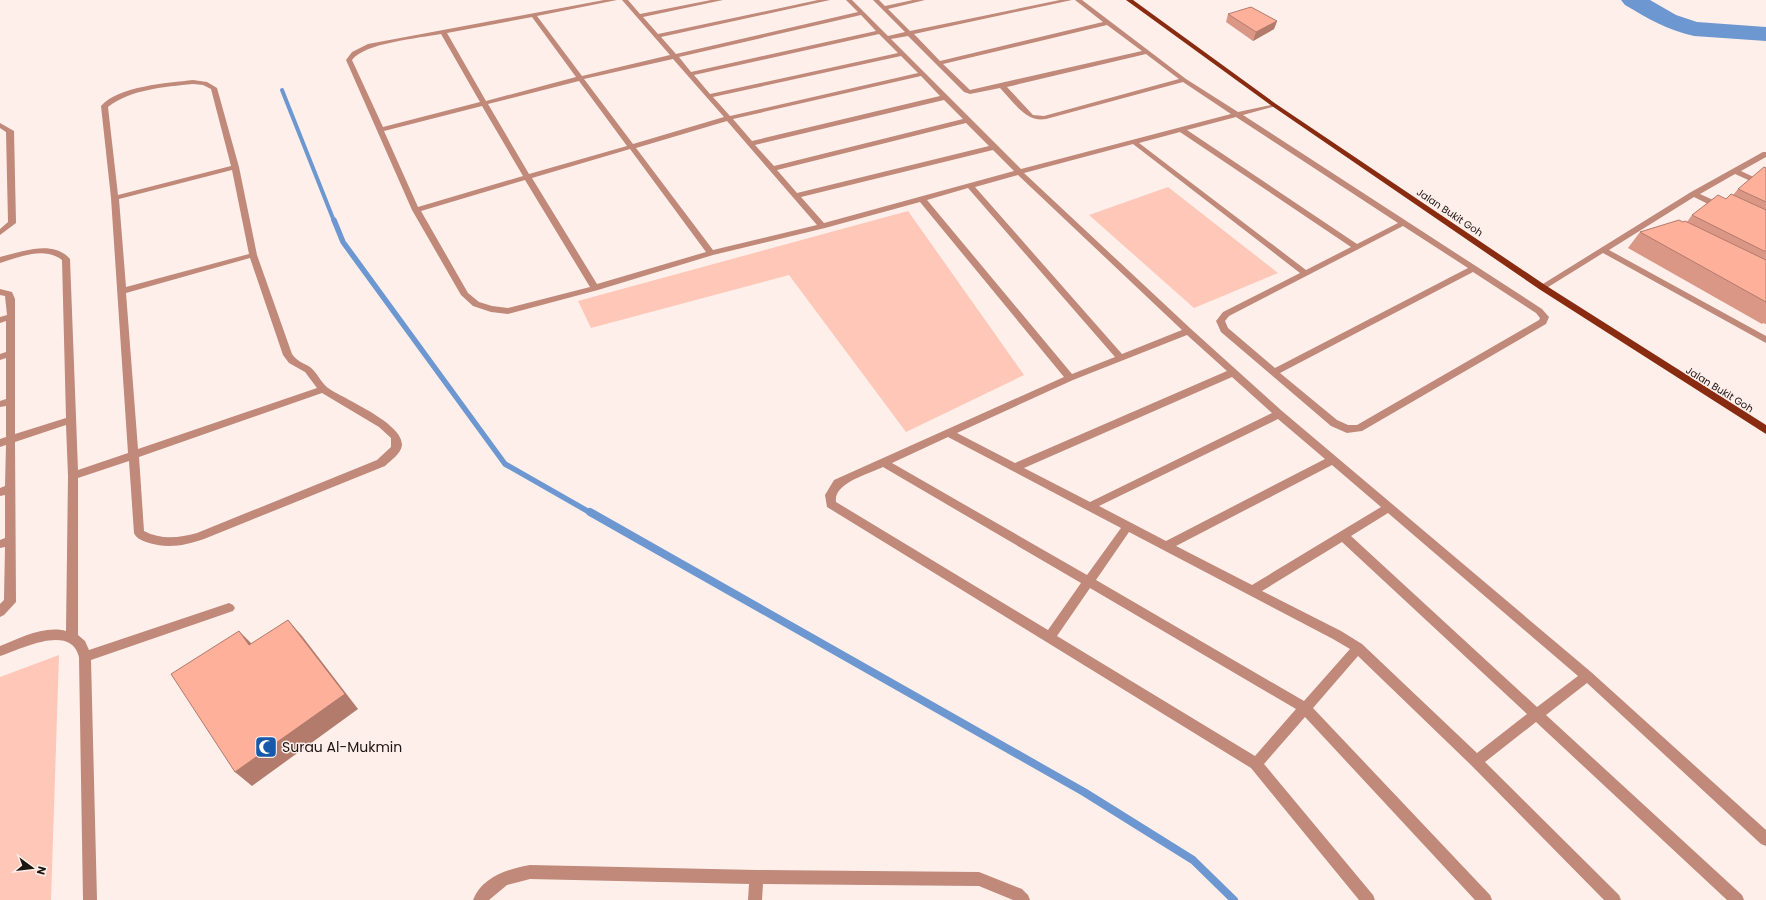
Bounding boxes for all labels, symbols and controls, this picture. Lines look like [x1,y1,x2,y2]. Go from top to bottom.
street label: Jalan Bukit Goh [1413,185,1486,240]
street label: Jalan Bukit Goh [1683,363,1757,416]
mosque icon: Surau Al-Mukmin [253,734,279,760]
place label: Surau Al-Mukmin [282,737,402,757]
north arrow [12,848,52,888]
text: N [33,865,50,877]

